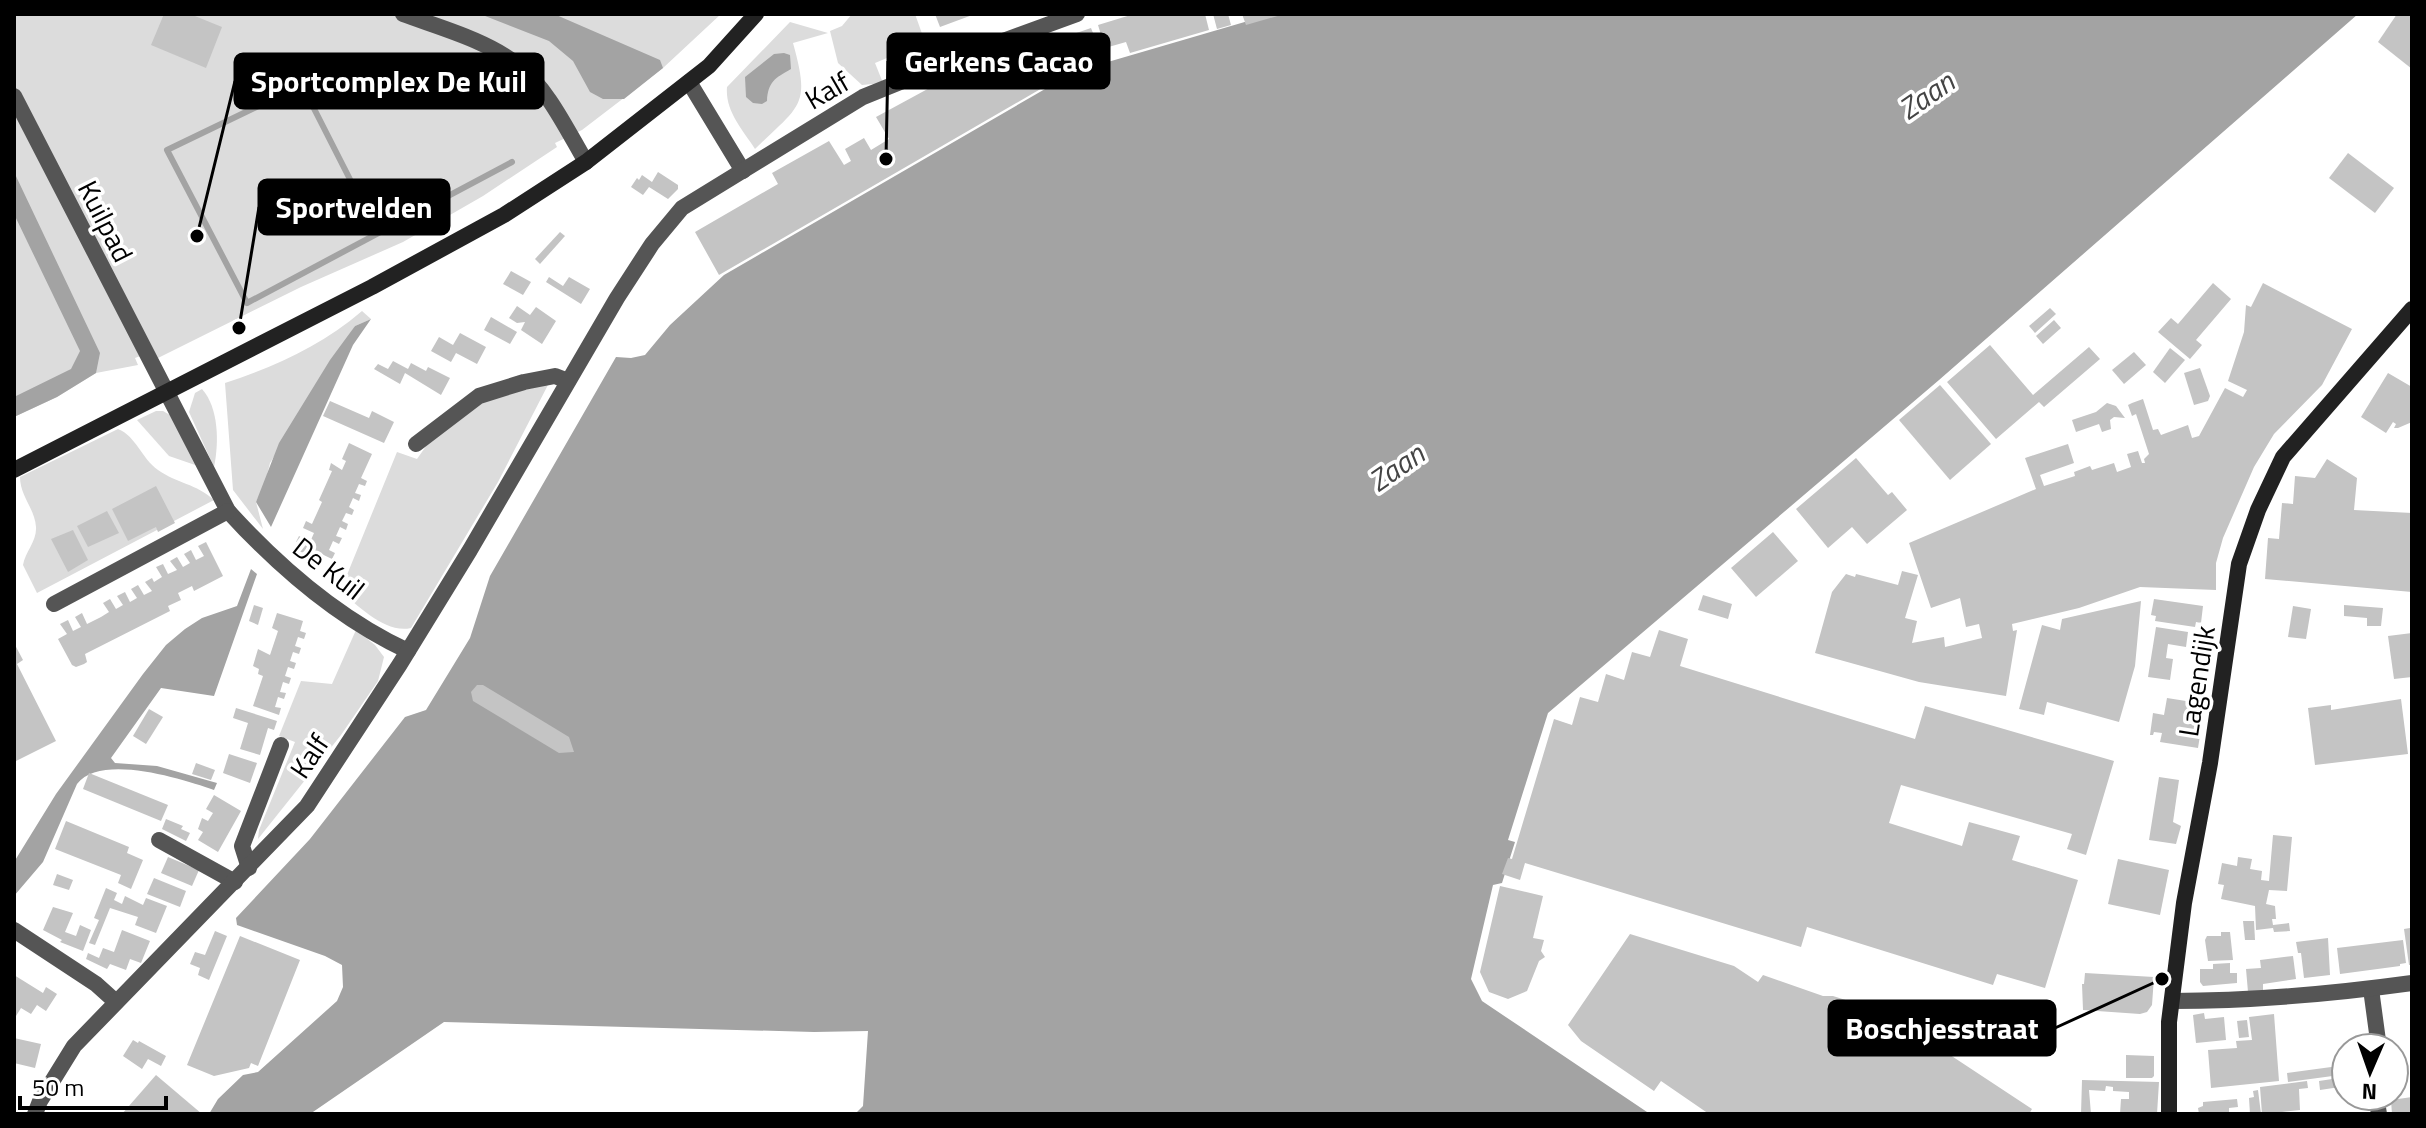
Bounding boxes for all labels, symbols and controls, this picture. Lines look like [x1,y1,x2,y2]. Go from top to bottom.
callout: Gerkens Cacao [888,34,1109,88]
text: Gerkens Cacao [905,38,1093,84]
callout: Sportcomplex De Kuil [235,54,543,108]
text: Sportcomplex De Kuil [251,58,527,104]
water label: Zaan [1888,58,1964,131]
street label: Kalf [796,60,858,120]
street label: Kuilpad [67,173,145,269]
callout: Sportvelden [259,180,449,234]
text: Sportvelden [275,184,433,230]
water label: Zaan [1358,430,1434,503]
street label: De Kuil [284,526,374,610]
street label: Lagendijk [2166,623,2226,739]
street label: Kalf [278,724,340,787]
callout: Boschjesstraat [1829,1001,2055,1055]
text: Boschjesstraat [1845,1005,2039,1051]
north arrow [2330,1032,2410,1112]
scale bar [20,1060,166,1110]
text: 50 m [32,1069,84,1105]
text: N [2361,1075,2378,1109]

